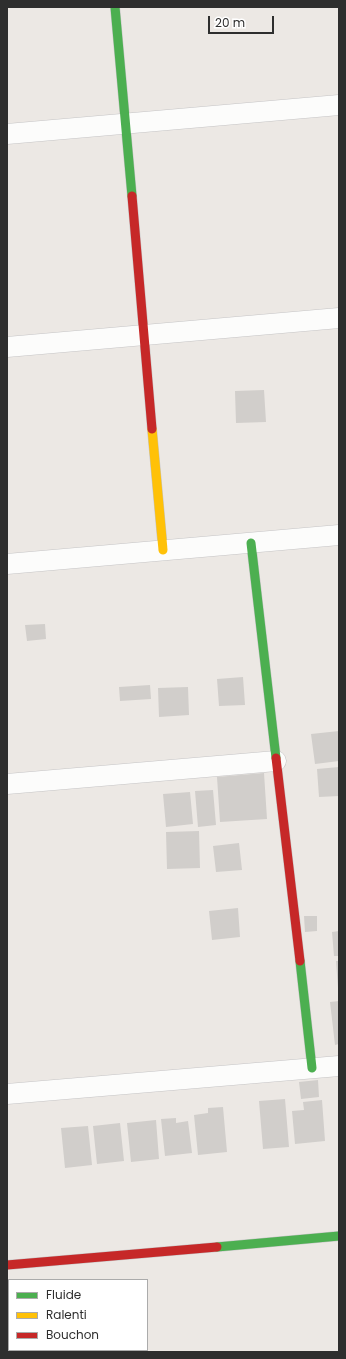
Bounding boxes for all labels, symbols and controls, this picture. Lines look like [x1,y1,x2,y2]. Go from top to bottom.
scale bar [210,8,276,34]
text: 20 m [215,14,245,31]
legend [8,1279,148,1351]
text: Fluide [46,1286,81,1303]
text: Ralenti [46,1306,87,1323]
text: Bouchon [46,1326,99,1343]

